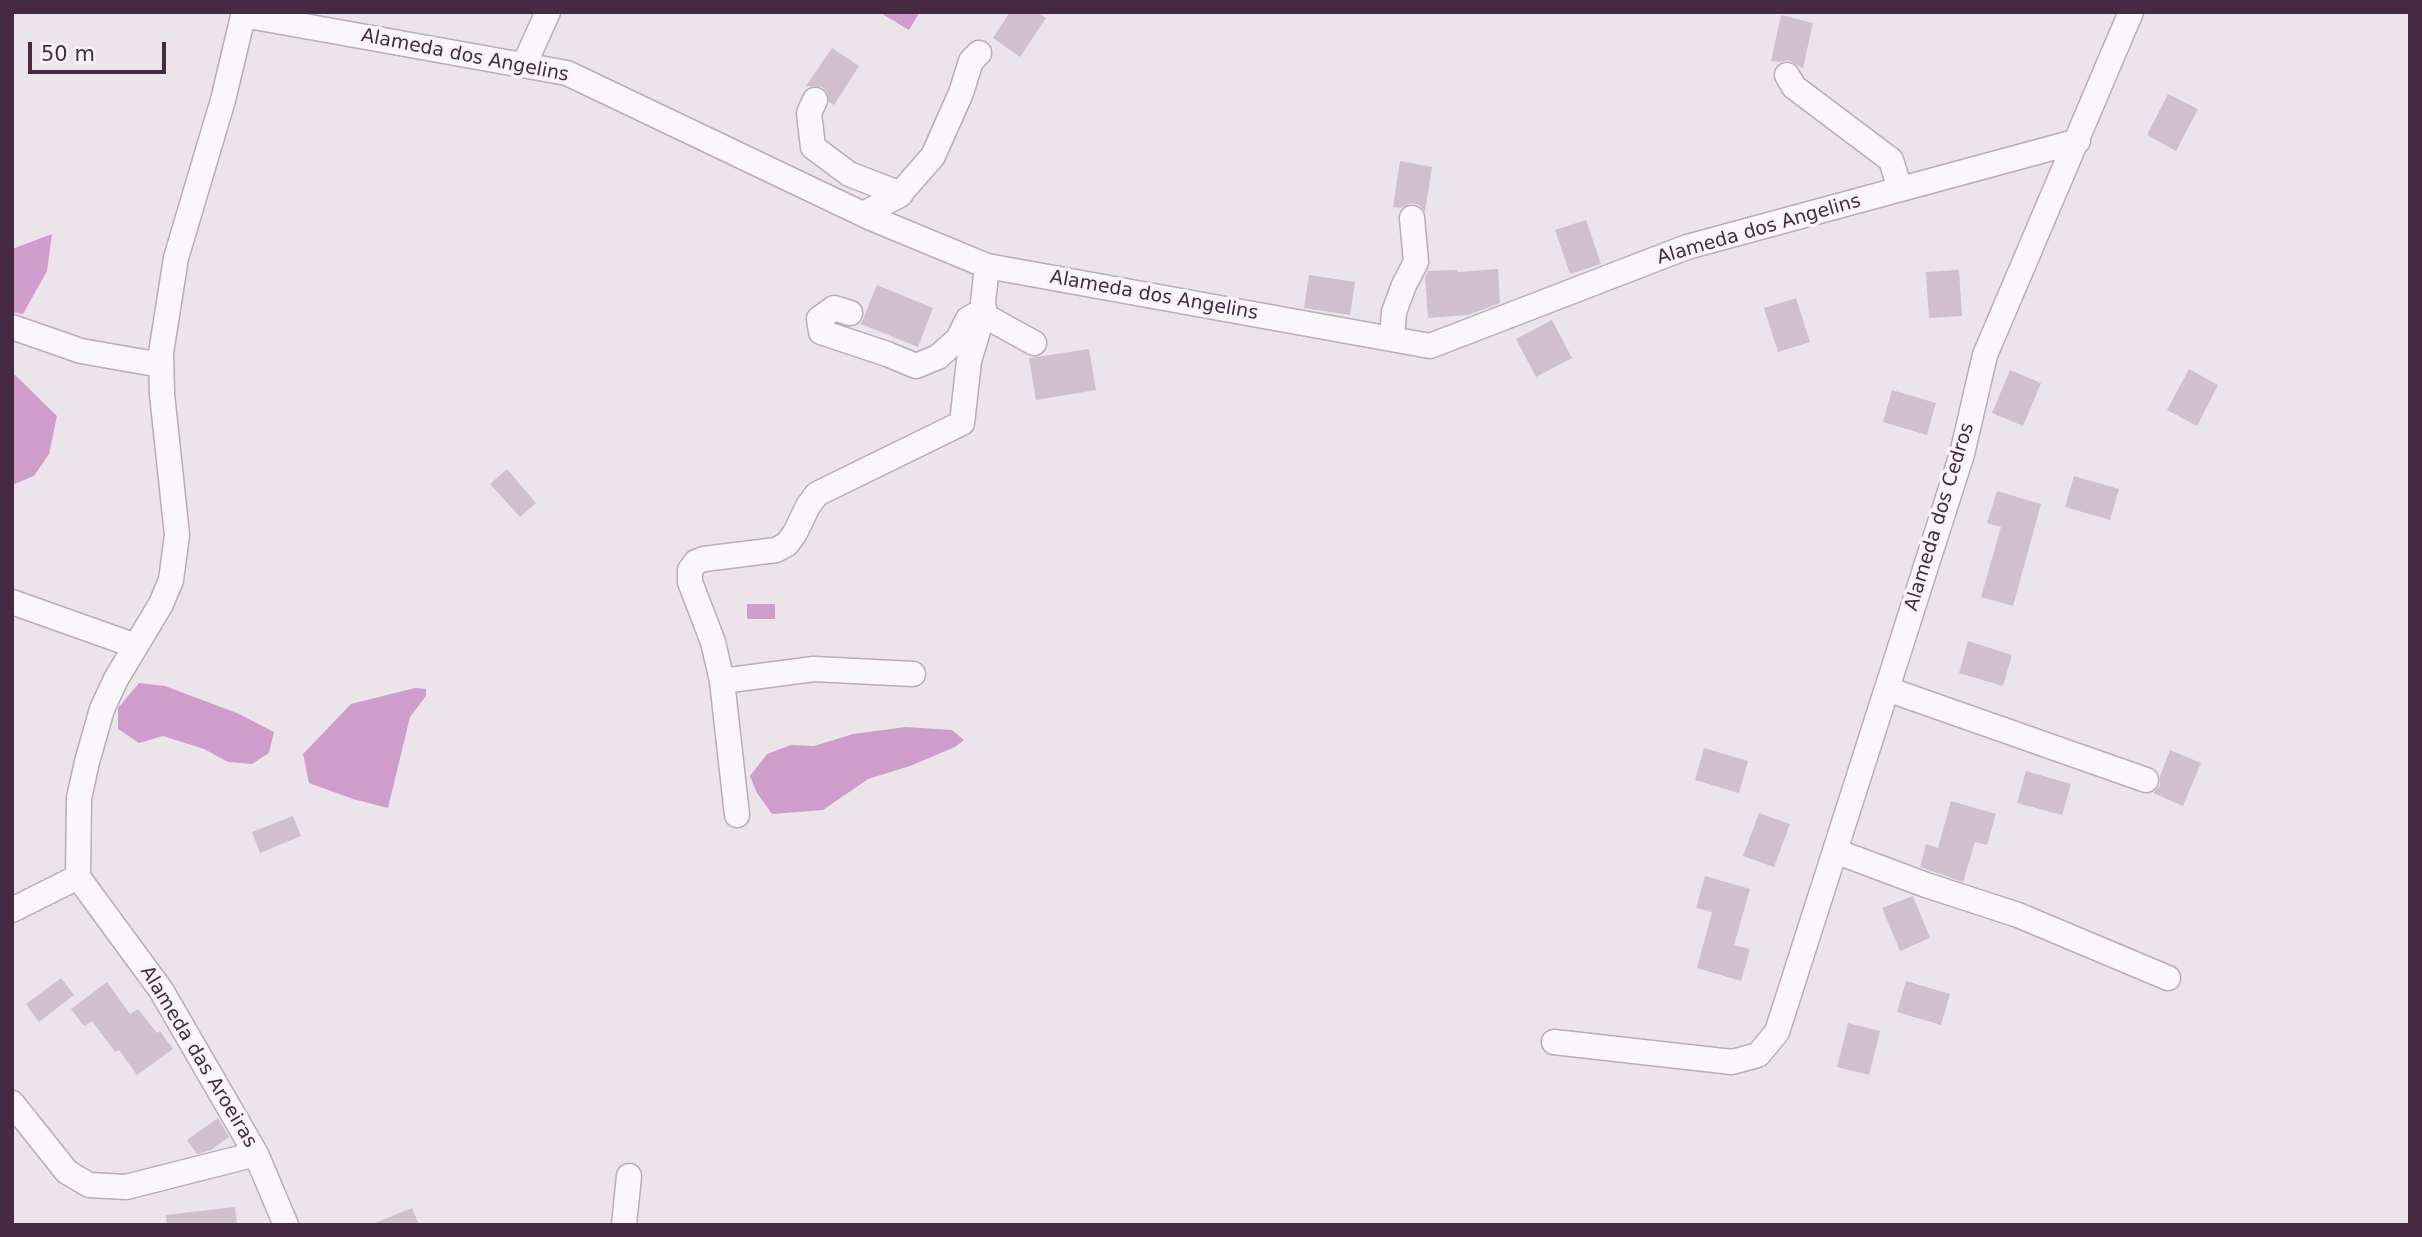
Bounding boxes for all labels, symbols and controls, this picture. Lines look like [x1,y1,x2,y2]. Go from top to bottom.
street label: Alameda dos Angelins [359,25,571,87]
scale bar [32,28,170,72]
text: 50 m [41,42,95,66]
street label: Alameda dos Angelins [1655,190,1863,270]
street label: Alameda dos Angelins [1048,266,1260,326]
street label: Alameda dos Cedros [1901,420,1979,614]
street label: Alameda das Aroeiras [135,962,261,1152]

